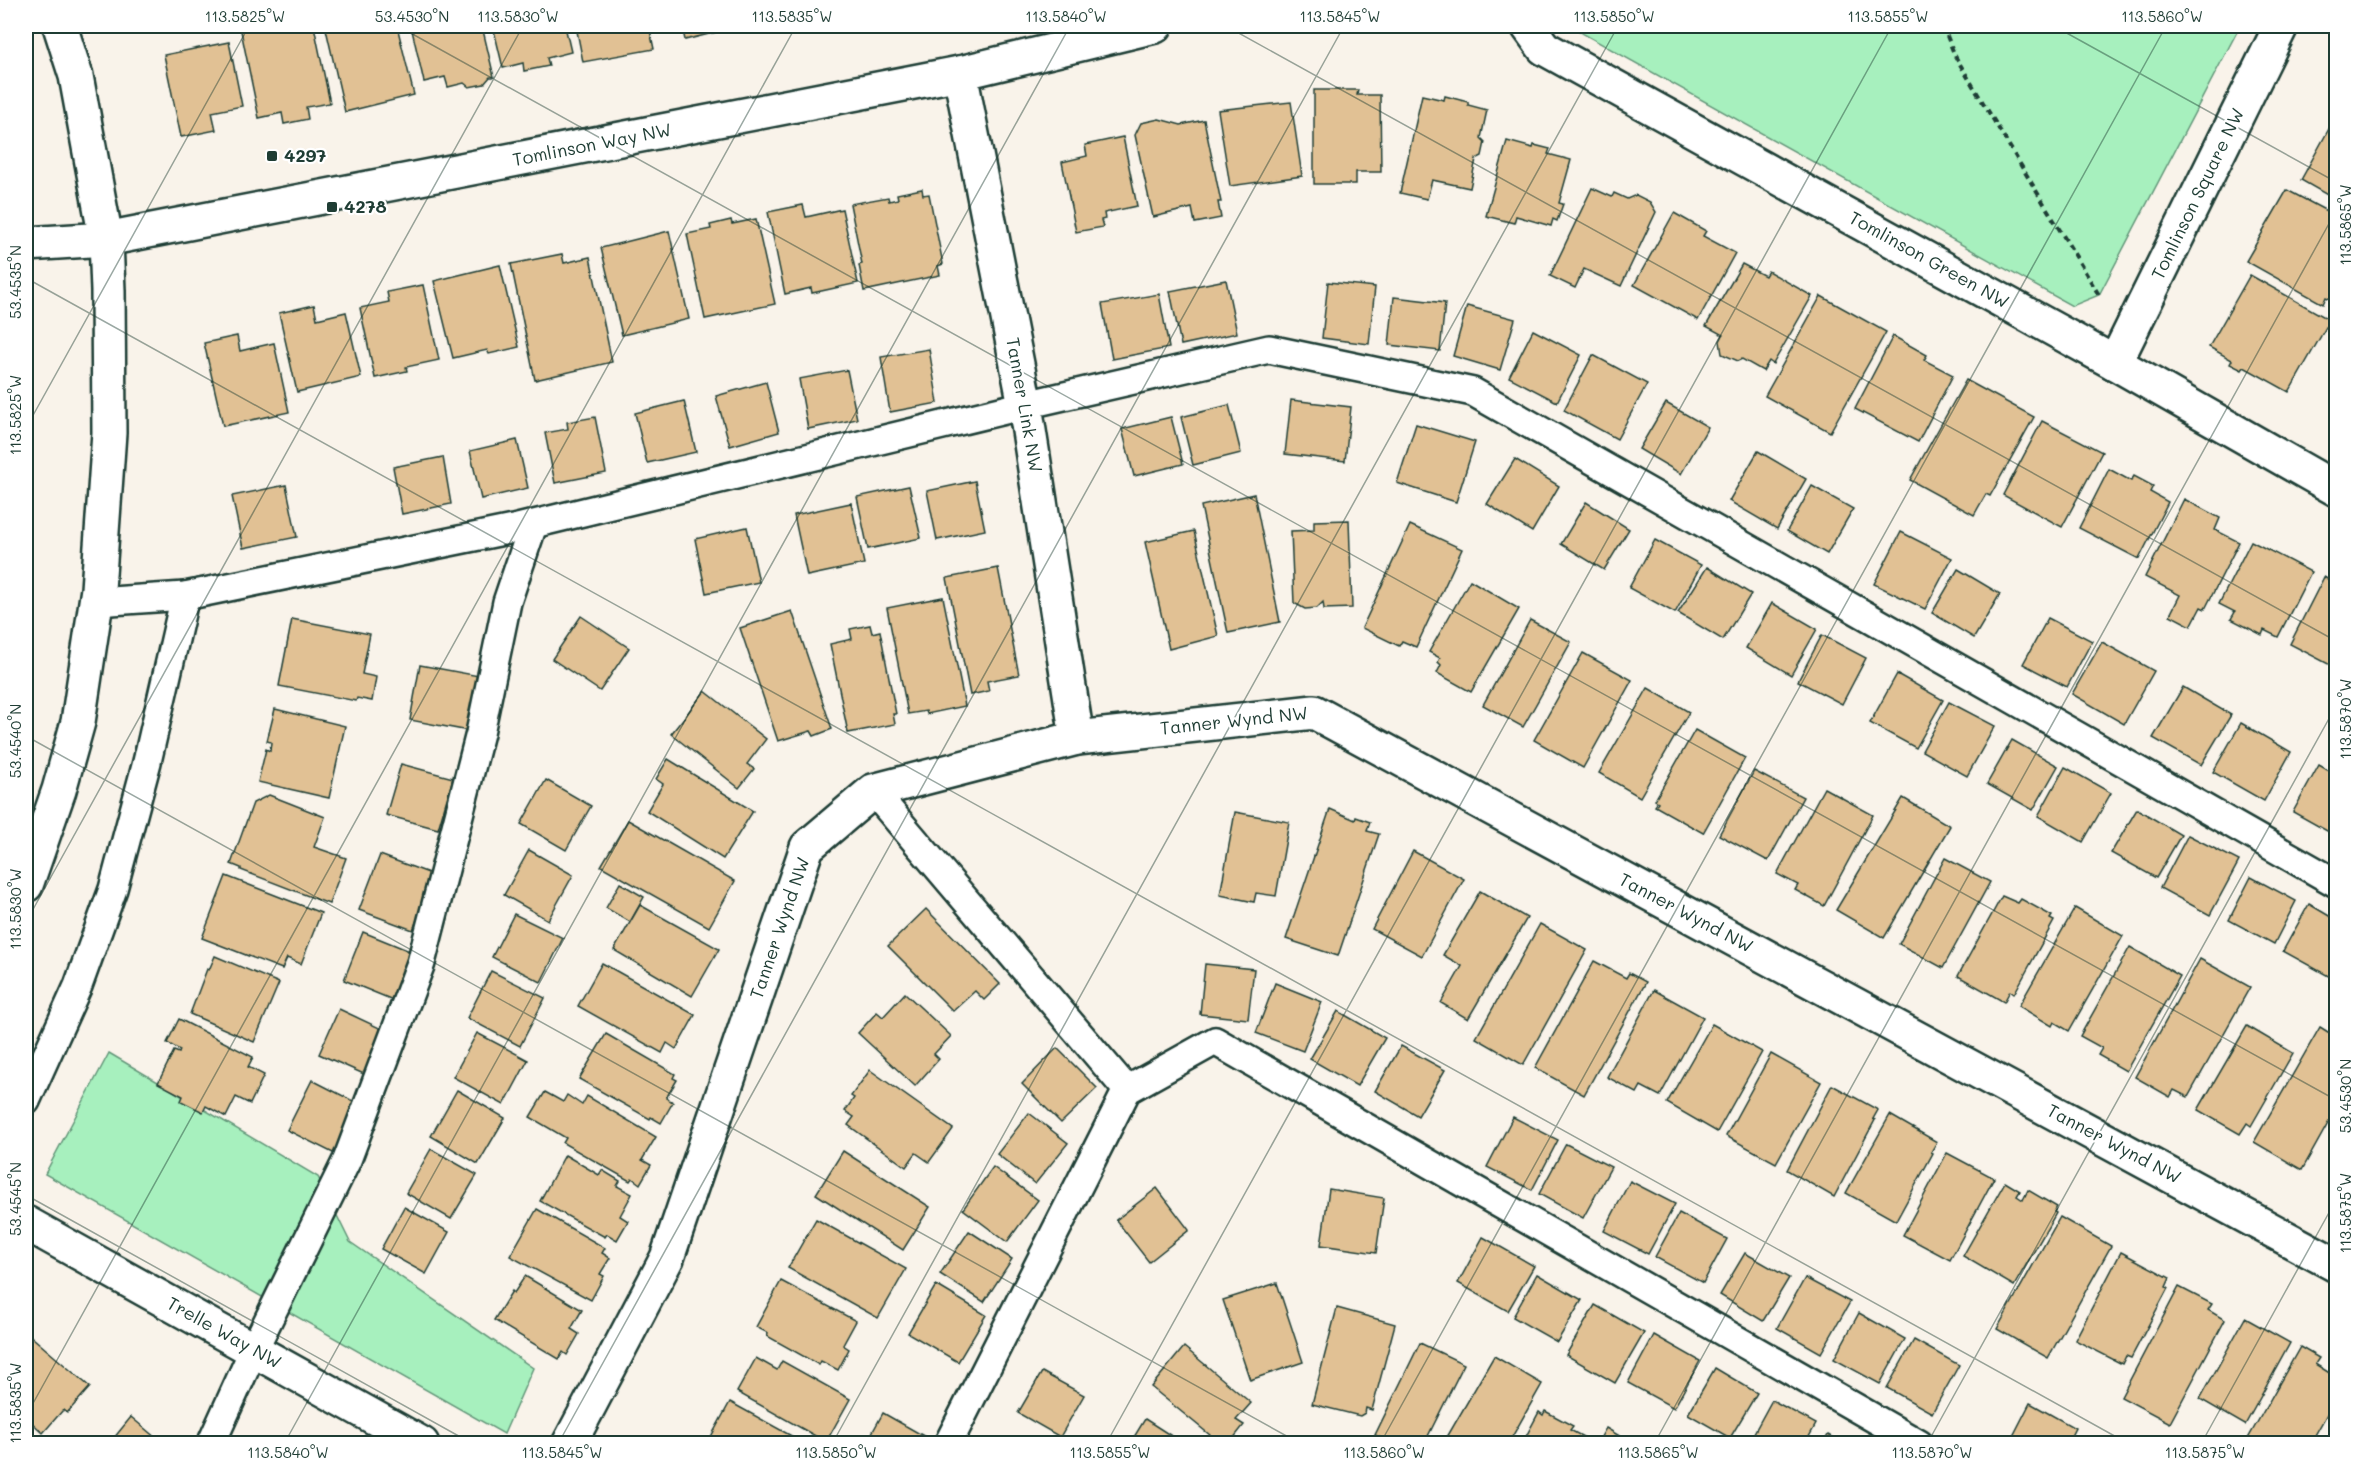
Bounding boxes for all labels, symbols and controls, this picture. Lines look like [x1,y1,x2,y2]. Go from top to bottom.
text: 113.5825°W [205,6,285,26]
text: 53.4530°N [375,6,449,26]
text: 113.5830°W [477,6,559,26]
text: 113.5835°W [752,6,832,26]
text: 113.5840°W [1025,6,1107,26]
text: 113.5845°W [1300,6,1380,26]
text: 113.5850°W [1573,6,1655,26]
text: 113.5855°W [1848,6,1928,26]
text: 113.5860°W [2121,6,2203,26]
street label: Tomlinson Square NW [2145,104,2249,283]
street label: Tomlinson Way NW [510,117,673,171]
place label: 4297 [284,143,326,167]
marker: 4297 [265,149,279,163]
text: 113.5865°W [2335,184,2355,266]
place label: 4278 [344,194,387,218]
marker: 4278 [325,200,339,214]
street label: Tomlinson Green NW [1845,205,2014,313]
text: 53.4535°N [5,245,25,319]
street label: Tanner Link NW [1001,336,1049,474]
text: 113.5825°W [5,375,25,455]
text: 113.5870°W [2335,678,2355,760]
street label: Tanner Wynd NW [1159,700,1309,740]
text: 53.4540°N [5,704,25,778]
street label: Tanner Wynd NW [744,854,815,1002]
street label: Tanner Wynd NW [1615,867,1758,958]
text: 113.5830°W [5,868,25,950]
text: 53.4530°N [2335,1059,2355,1133]
street label: Tanner Wynd NW [2043,1098,2186,1189]
text: 53.4545°N [5,1162,25,1236]
text: 113.5875°W [2335,1173,2355,1253]
street label: Trelle Way NW [163,1291,286,1374]
text: 113.5835°W [5,1363,25,1443]
text: 113.5840°W [247,1442,329,1462]
text: 113.5845°W [522,1442,602,1462]
text: 113.5850°W [795,1442,877,1462]
text: 113.5855°W [1070,1442,1150,1462]
text: 113.5860°W [1343,1442,1425,1462]
text: 113.5865°W [1617,1442,1699,1462]
text: 113.5870°W [1891,1442,1973,1462]
text: 113.5875°W [2165,1442,2245,1462]

